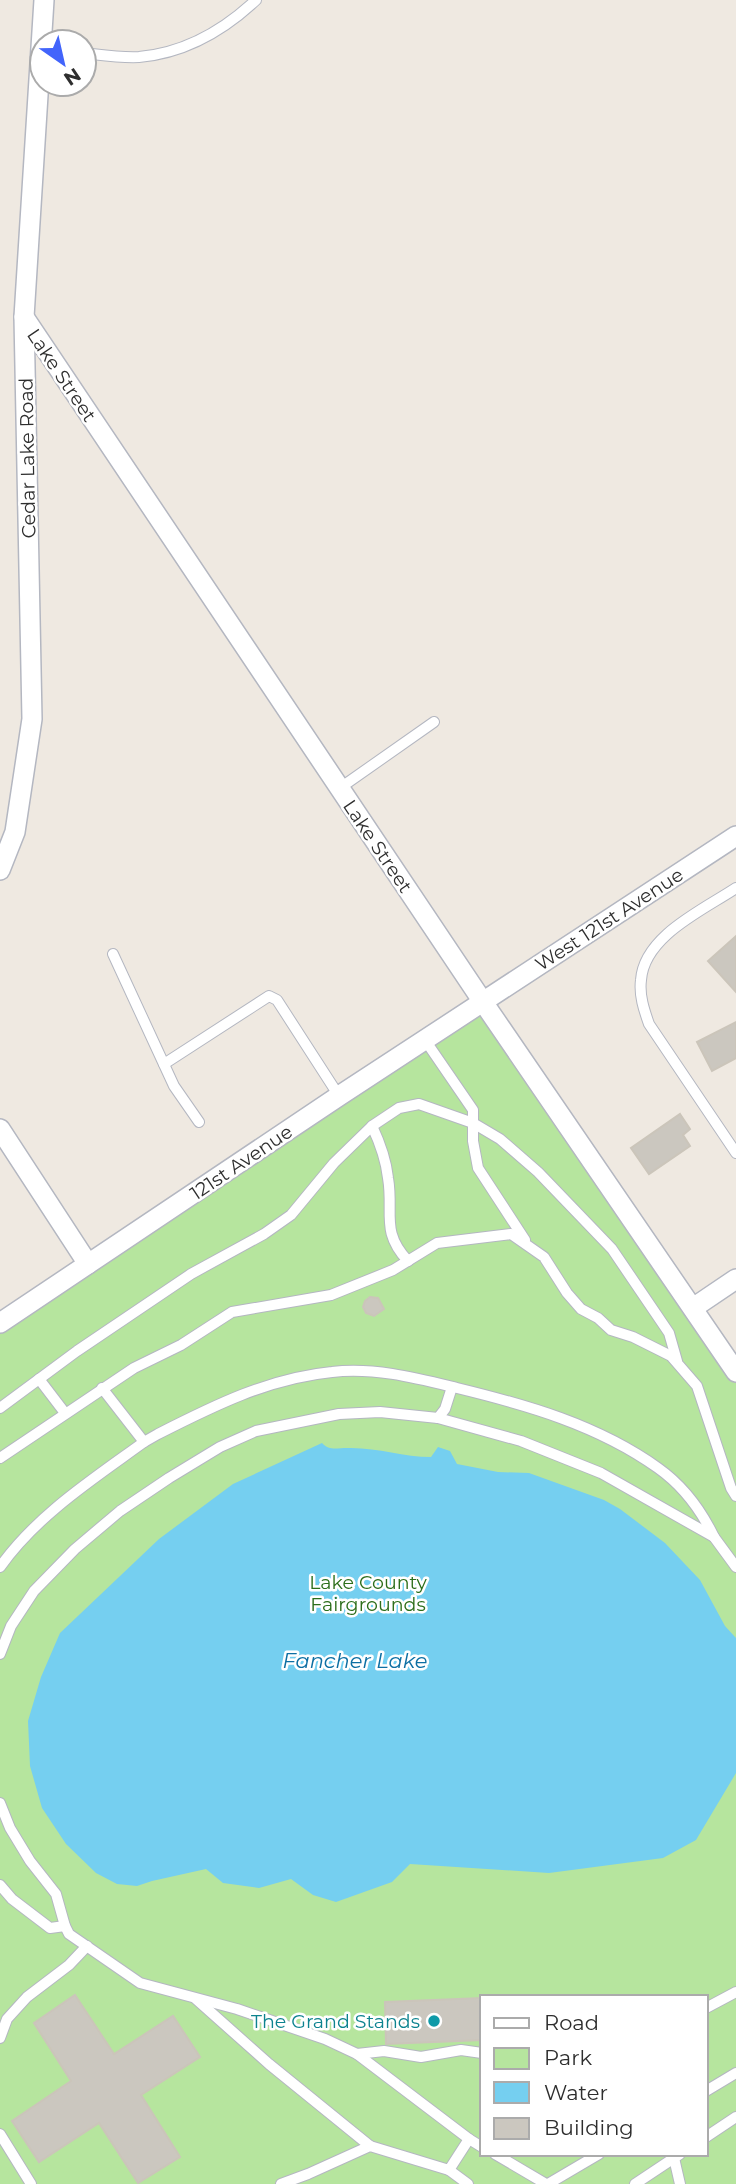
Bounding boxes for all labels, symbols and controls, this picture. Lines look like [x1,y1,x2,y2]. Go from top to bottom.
north arrow [28,28,98,98]
text: N [59,63,85,91]
street label: Lake Street [22,324,101,426]
street label: Cedar Lake Road [15,377,40,539]
street label: Lake Street [338,795,417,897]
street label: West 121st Avenue [531,863,688,976]
street label: 121st Avenue [186,1120,297,1205]
park label: Lake County Fairgrounds [309,1571,428,1616]
water label: Fancher Lake [283,1648,427,1673]
legend [480,1995,708,2156]
place label: The Grand Stands [251,2010,420,2033]
text: Road [544,2010,599,2035]
marker: The Grand Stands [426,2013,442,2029]
text: Park [544,2045,592,2070]
text: Water [544,2080,608,2105]
text: Building [544,2115,634,2140]

